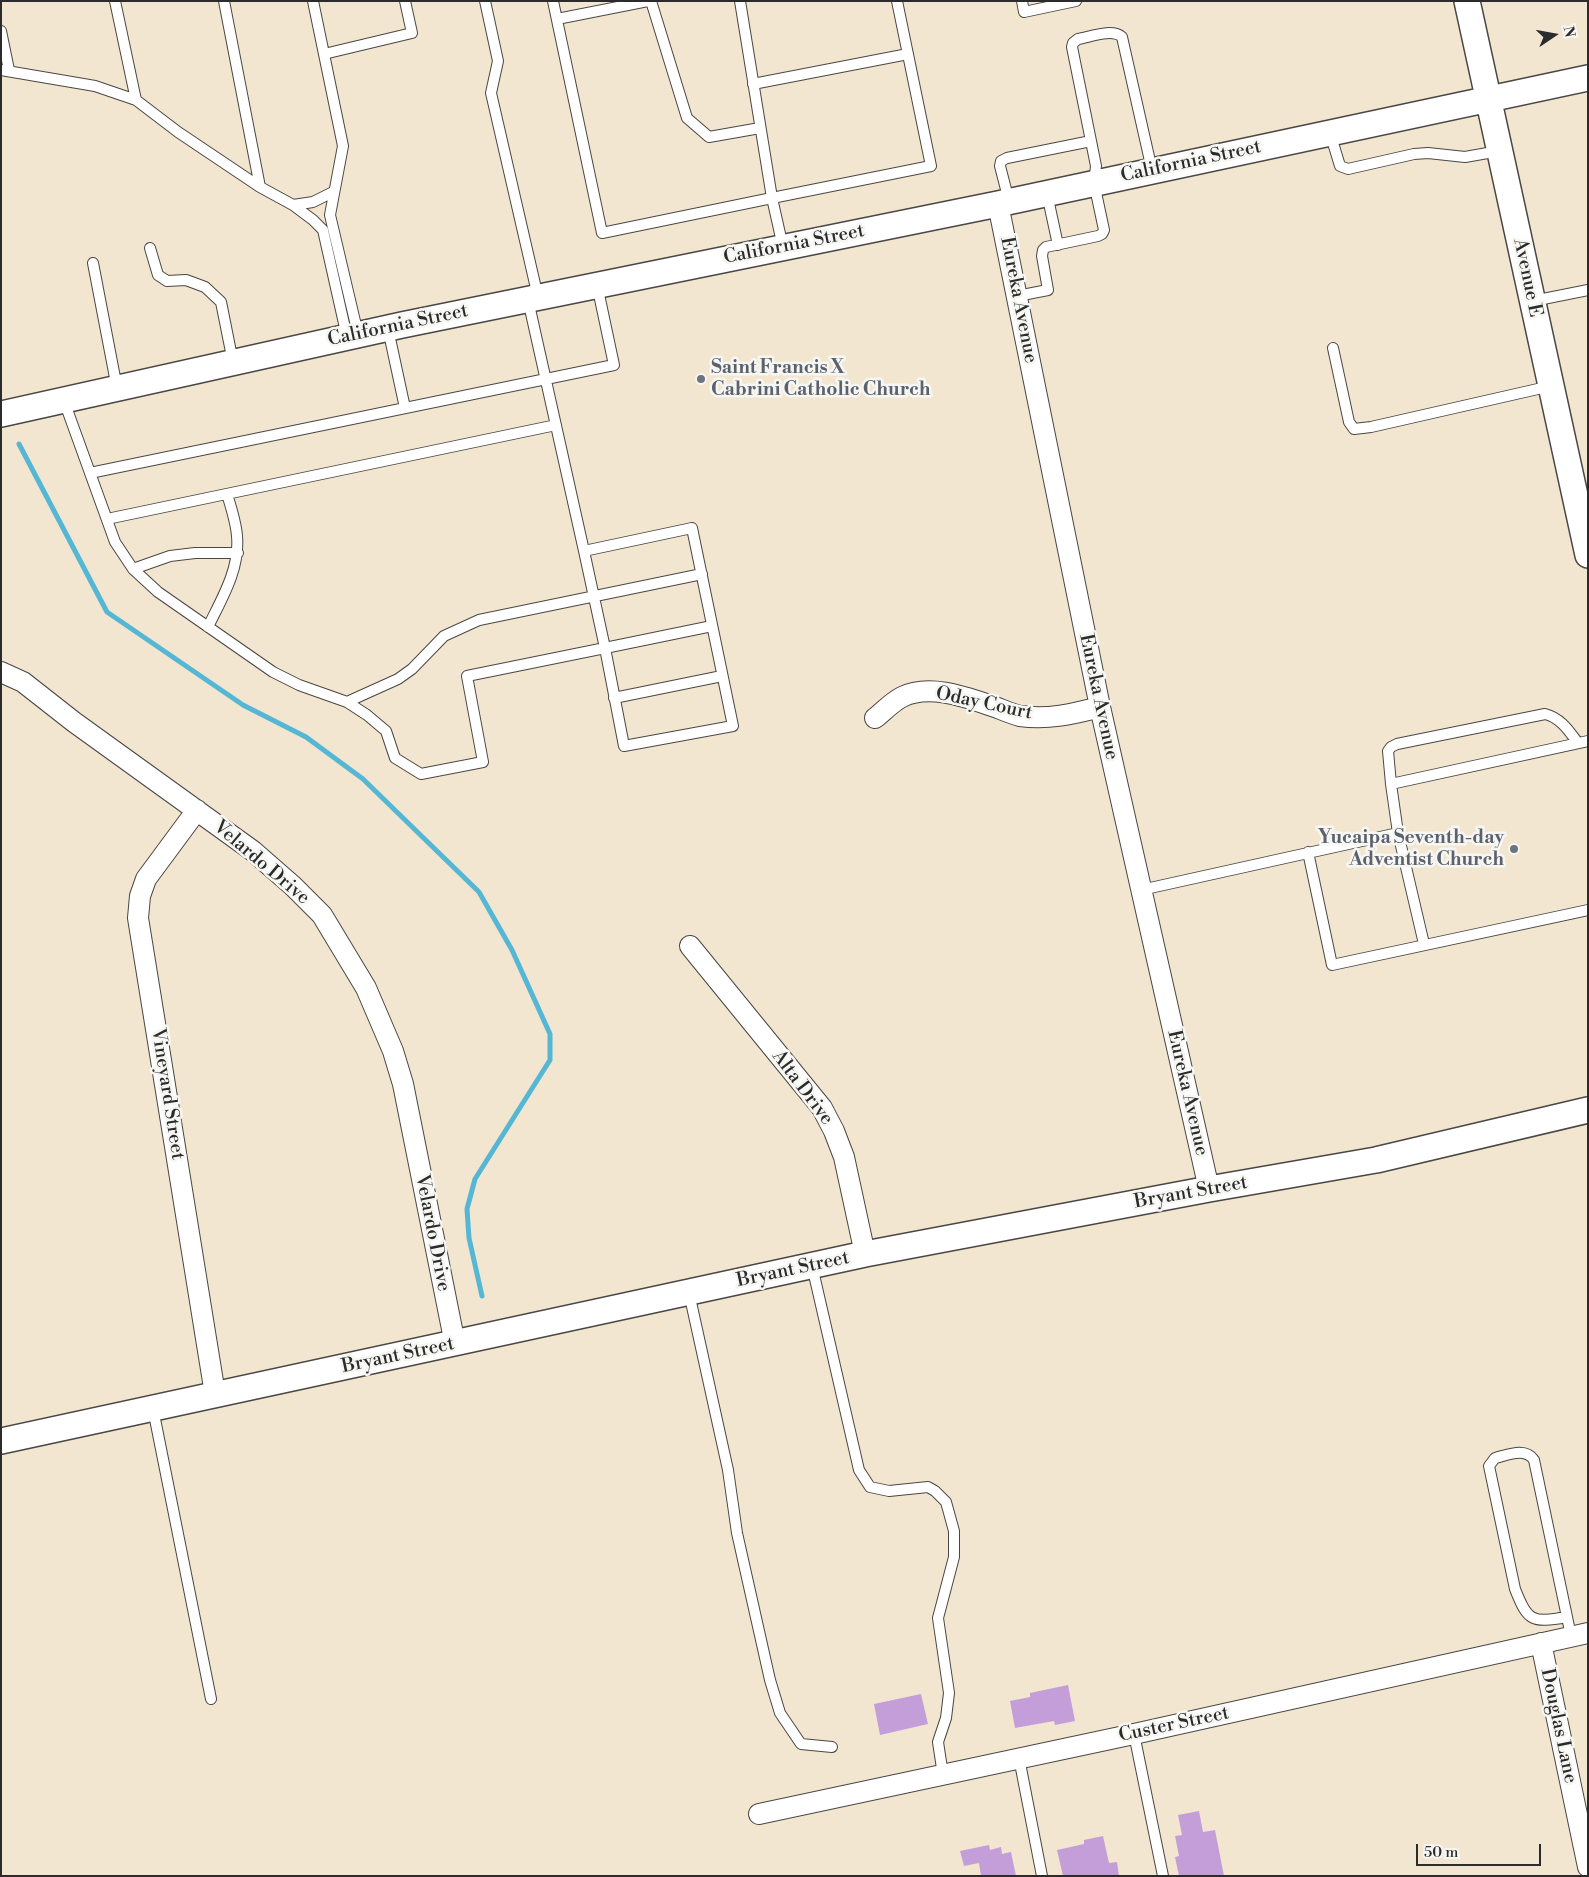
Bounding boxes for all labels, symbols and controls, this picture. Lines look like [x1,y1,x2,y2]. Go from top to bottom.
north arrow [1529,10,1579,60]
text: N [1559,25,1579,39]
street label: California Street [1119,136,1263,188]
street label: California Street [722,220,866,270]
street label: Eureka Avenue [995,235,1041,365]
street label: Avenue E [1508,237,1546,319]
street label: California Street [326,300,470,352]
place label: Saint Francis X Cabrini Catholic Church [711,357,931,401]
marker: Saint Francis X Cabrini Catholic Church [695,373,707,385]
street label: Eureka Avenue [1074,632,1122,762]
street label: Oday Court [934,683,1034,725]
street label: Velardo Drive [208,816,314,910]
place label: Yucaipa Seventh-day Adventist Church [1317,827,1504,871]
marker: Yucaipa Seventh-day Adventist Church [1508,843,1520,855]
street label: Vineyard Street [145,1027,189,1161]
street label: Eureka Avenue [1161,1028,1213,1158]
street label: Alta Drive [767,1046,837,1130]
street label: Bryant Street [1133,1172,1249,1214]
street label: Velardo Drive [409,1173,455,1293]
street label: Bryant Street [735,1247,851,1293]
street label: Bryant Street [340,1333,456,1379]
street label: Douglas Lane [1535,1667,1581,1785]
street label: Custer Street [1117,1702,1231,1748]
scale bar [1419,1834,1544,1866]
text: 50 m [1424,1843,1458,1862]

